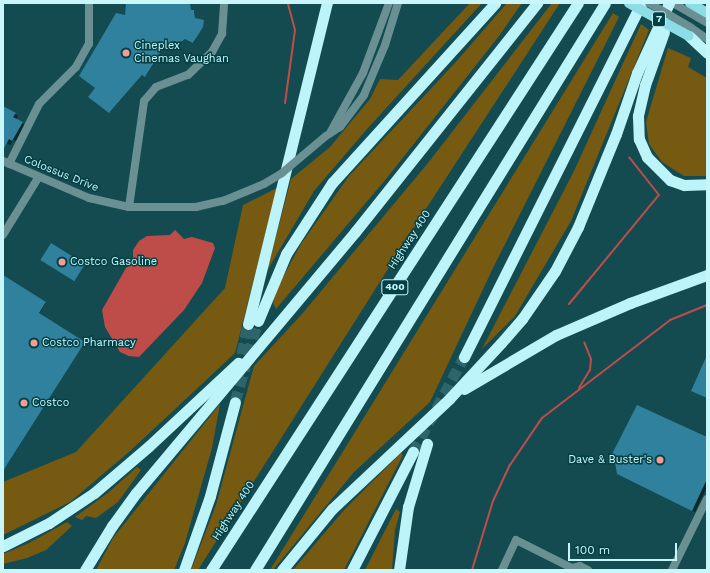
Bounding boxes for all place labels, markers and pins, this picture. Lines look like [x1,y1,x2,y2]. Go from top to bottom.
place label: Cineplex Cinemas Vaughan [134,40,229,66]
marker: Cineplex Cinemas Vaughan [121,48,131,58]
place label: Costco Gasoline [70,255,157,269]
marker: Costco Gasoline [57,257,67,267]
place label: Costco Pharmacy [42,336,136,350]
marker: Costco Pharmacy [29,338,39,348]
place label: Costco [32,396,69,410]
marker: Costco [19,398,29,408]
place label: Dave & Buster's [568,453,652,467]
marker: Dave & Buster's [655,455,665,465]

